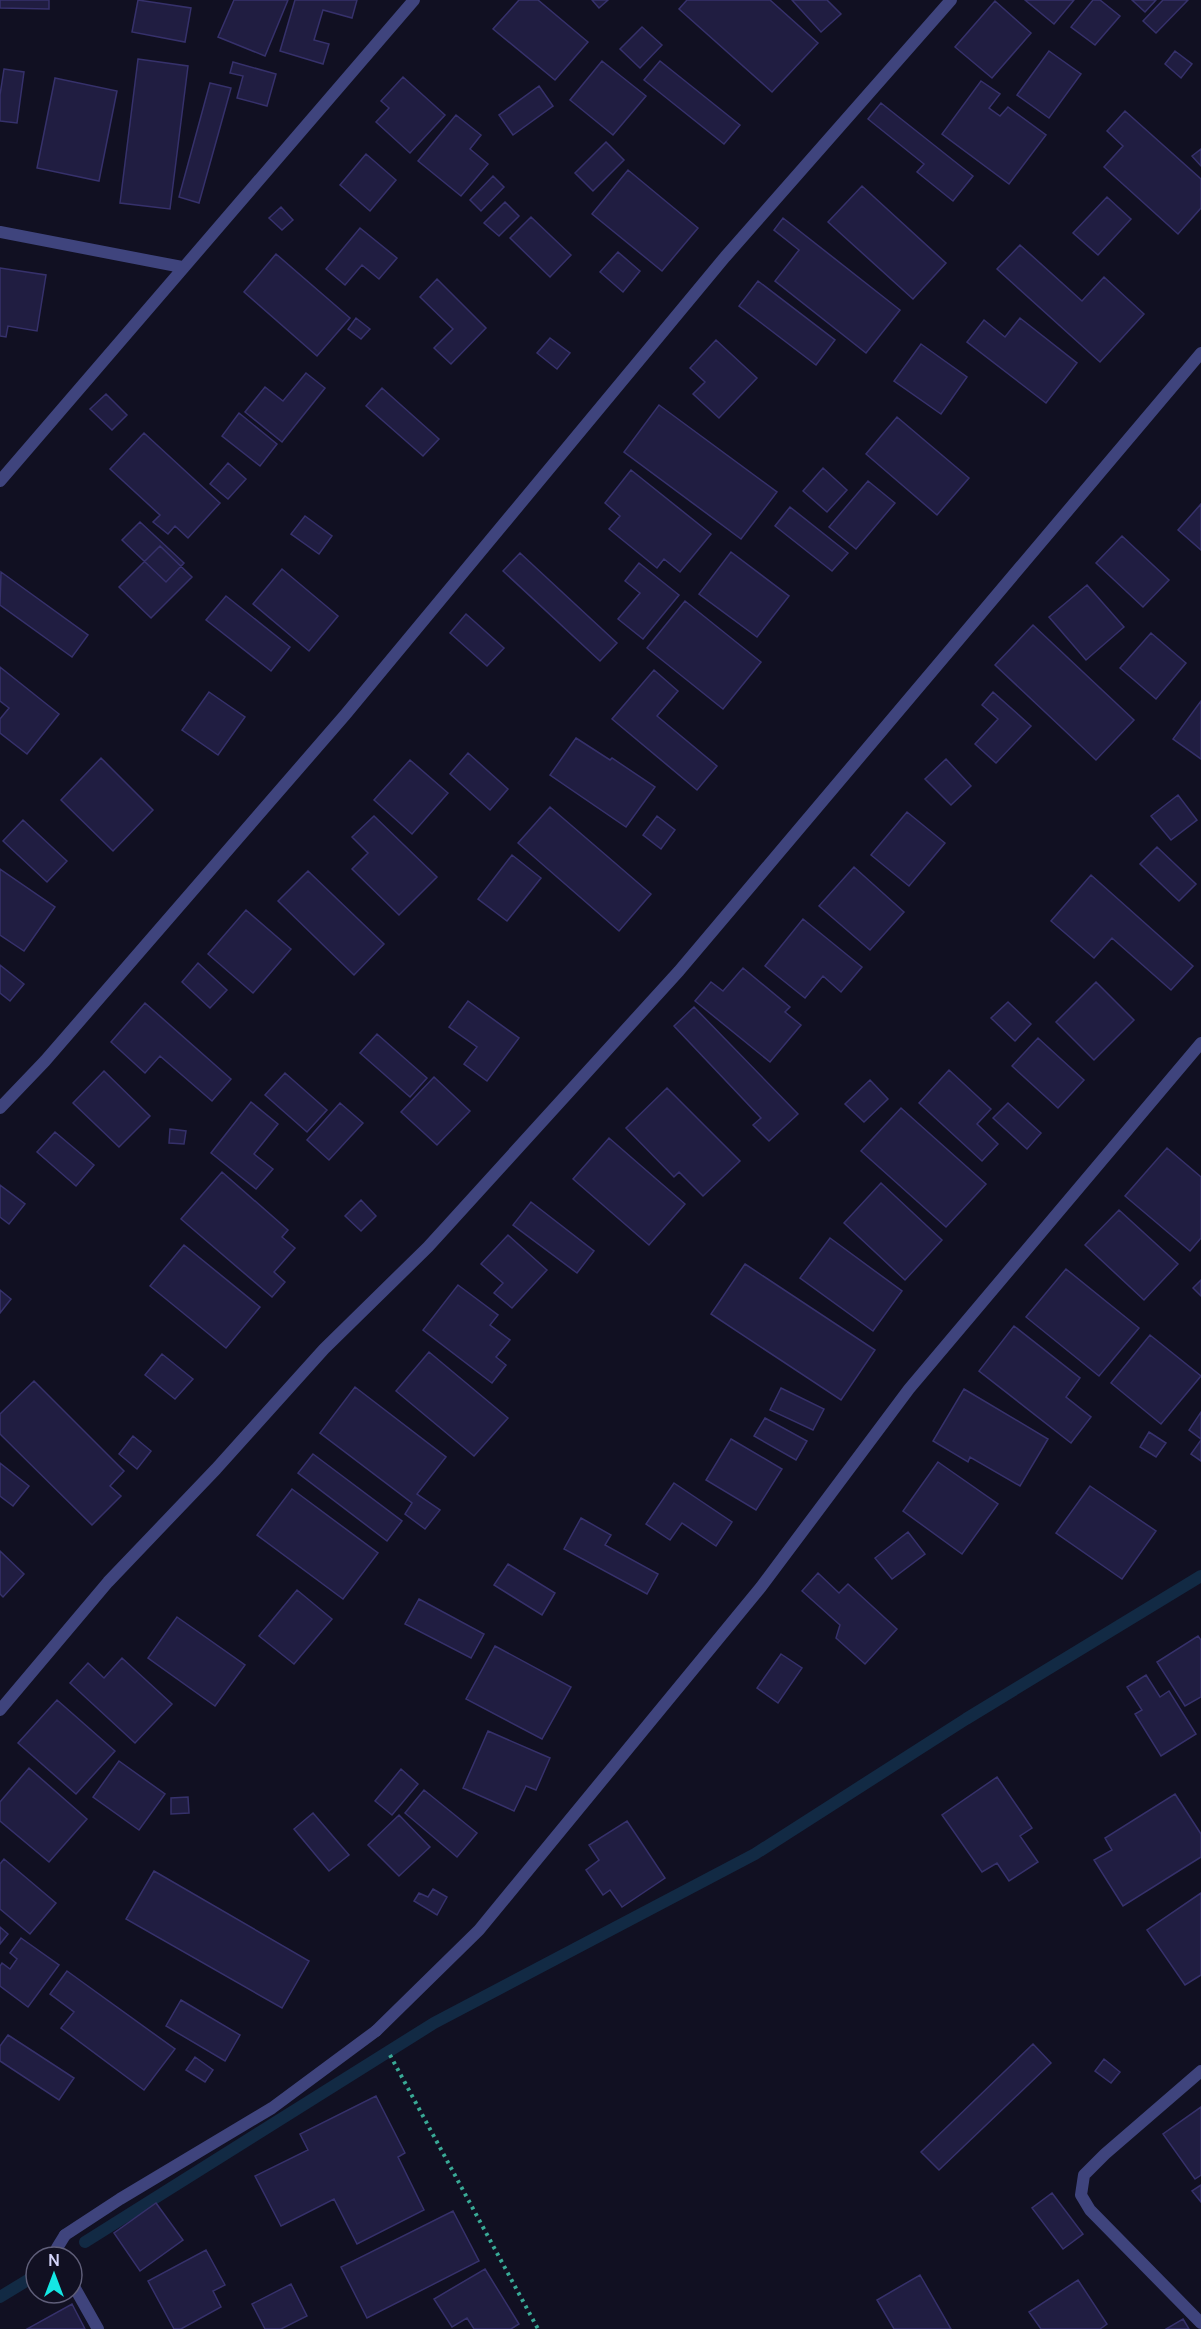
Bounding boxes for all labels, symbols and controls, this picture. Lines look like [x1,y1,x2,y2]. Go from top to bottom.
north arrow [24,2245,84,2305]
text: N [48,2249,60,2271]

